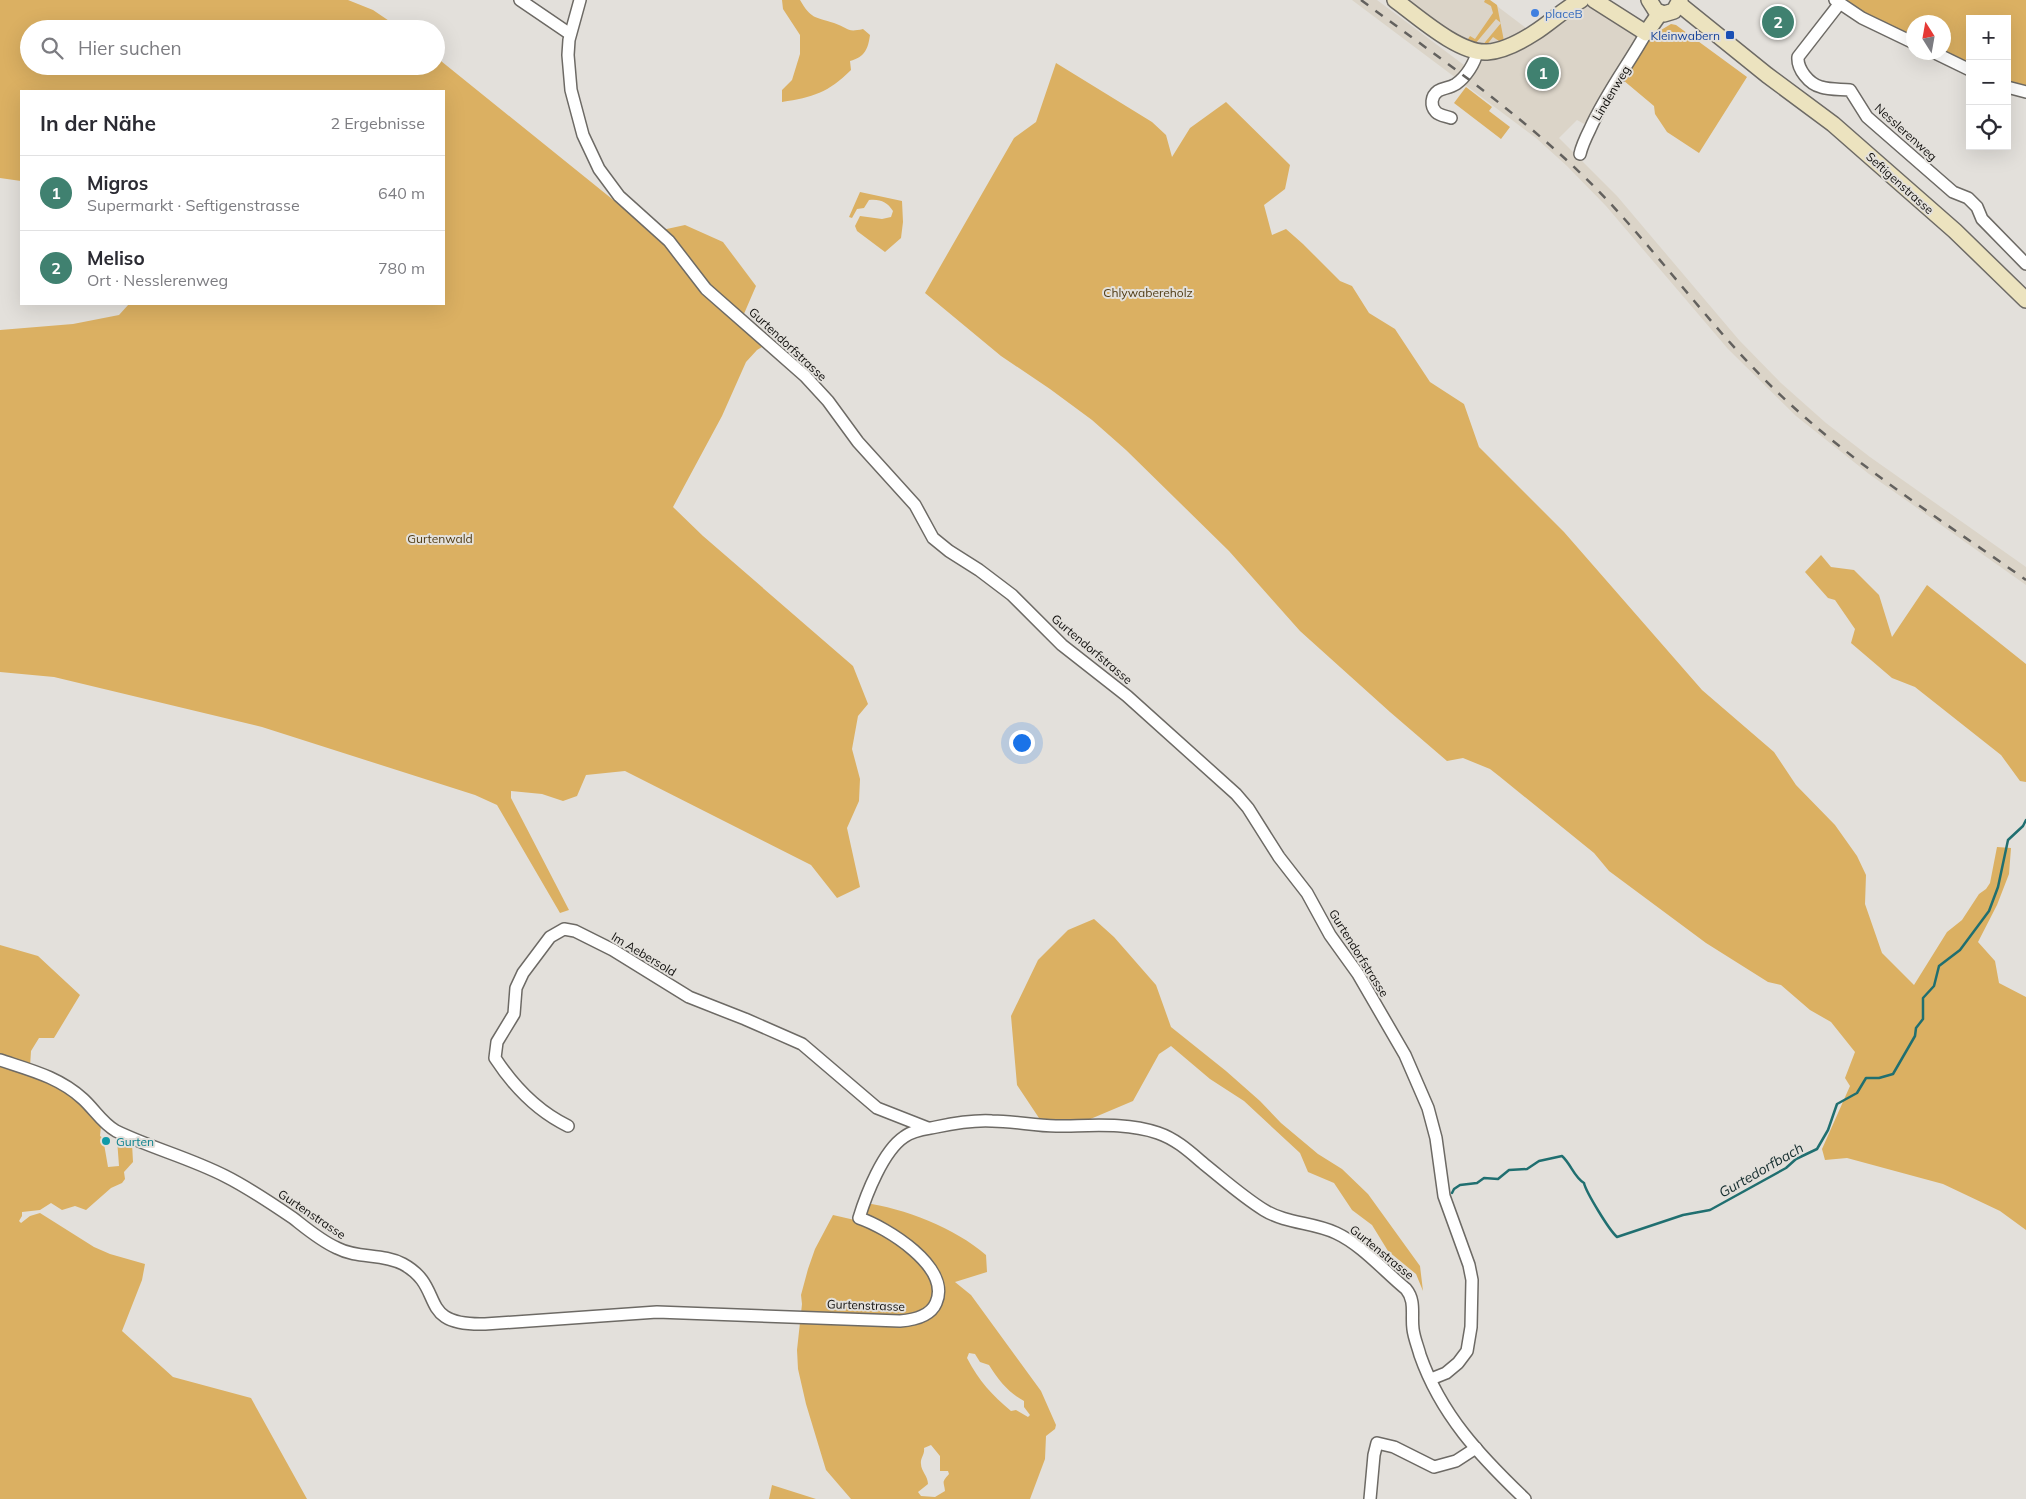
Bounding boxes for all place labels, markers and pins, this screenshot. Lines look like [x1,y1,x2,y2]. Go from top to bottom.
pin: 2 [1762,3,1794,41]
place label: placeB [1545,6,1583,21]
marker: placeB [1529,7,1541,19]
place label: Kleinwabern [1651,28,1720,43]
marker: Kleinwabern [1724,29,1736,41]
pin: 1 [1527,54,1559,92]
place label: Gurten [116,1134,154,1149]
marker: Gurten [100,1135,112,1147]

